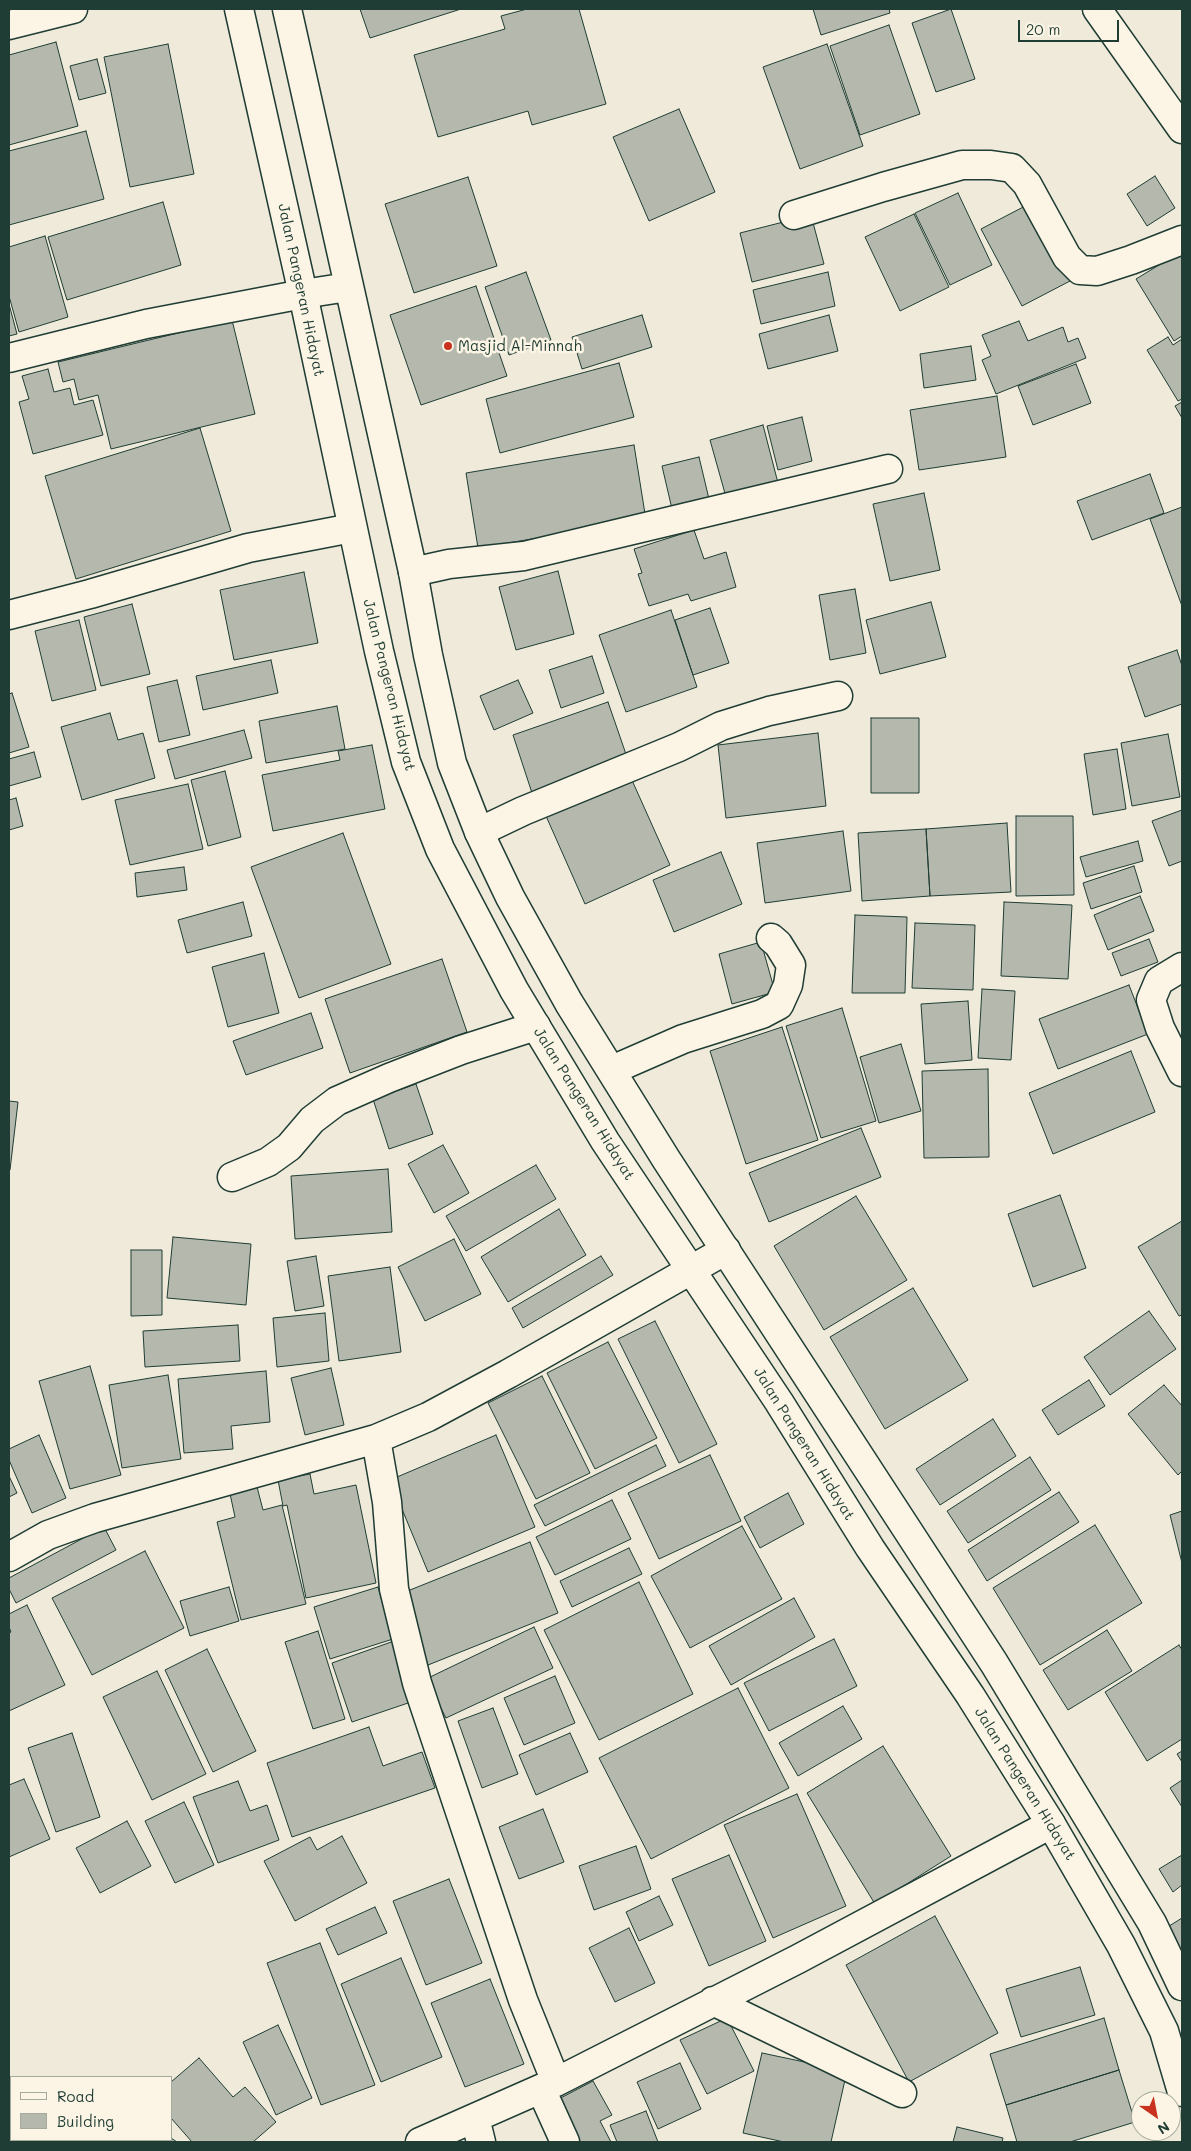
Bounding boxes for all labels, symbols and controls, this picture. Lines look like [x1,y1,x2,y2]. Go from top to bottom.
scale bar [1021,10,1122,42]
text: 20 m [1026,19,1060,39]
street label: Jalan Pangeran Hidayat [274,202,328,378]
place label: Masjid Al-Minnah [458,337,582,355]
marker: Masjid Al-Minnah [442,340,454,352]
street label: Jalan Pangeran Hidayat [359,597,419,773]
street label: Jalan Pangeran Hidayat [530,1024,638,1184]
street label: Jalan Pangeran Hidayat [750,1364,858,1524]
street label: Jalan Pangeran Hidayat [971,1704,1079,1864]
legend [10,2076,172,2141]
text: Road [57,2086,94,2106]
north arrow [1131,2091,1181,2141]
text: Building [57,2111,114,2131]
text: N [1154,2117,1174,2139]

